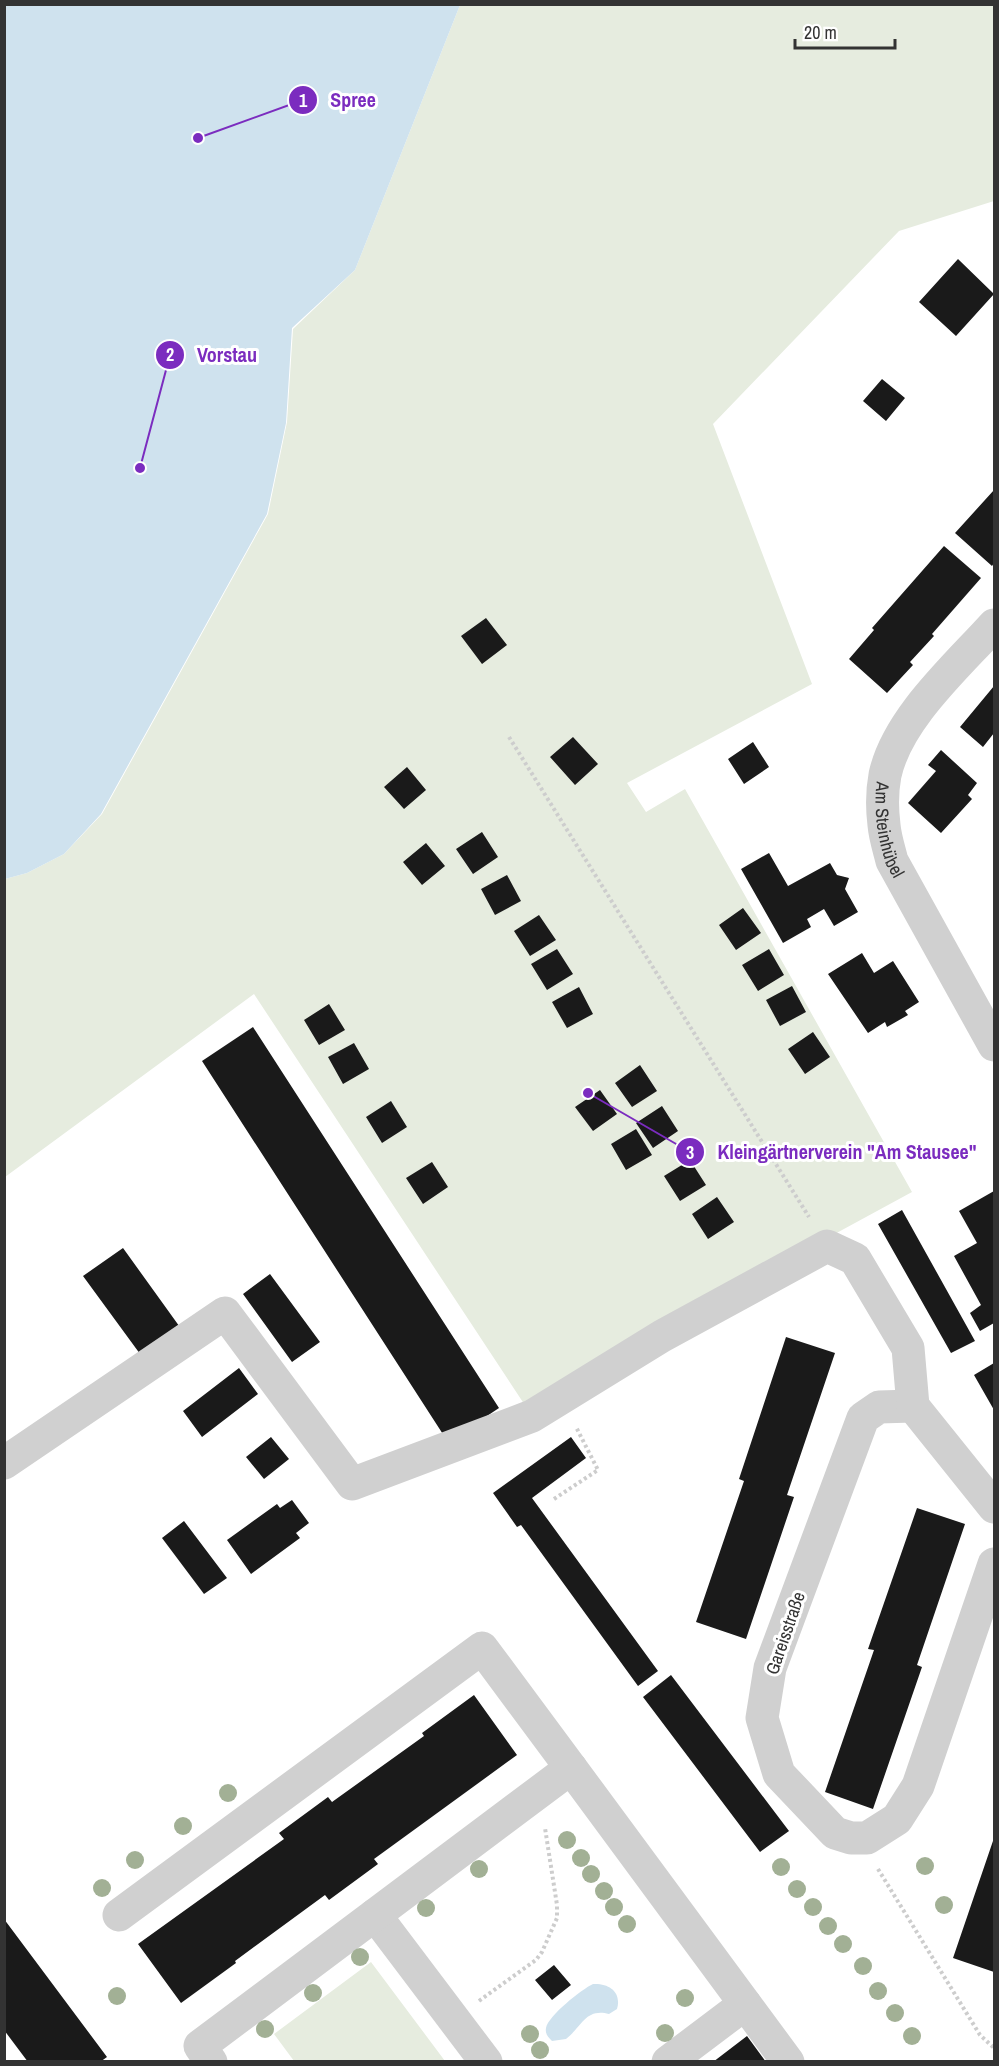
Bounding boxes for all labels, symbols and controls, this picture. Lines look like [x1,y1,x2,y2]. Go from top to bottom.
scale bar [795,12,896,50]
text: 20 m [804,20,837,45]
callout: Spree [288,81,388,119]
text: Spree [330,86,376,113]
text: 1 [299,88,308,113]
callout: Vorstau [155,336,269,374]
text: Vorstau [197,341,257,368]
text: 2 [166,342,174,367]
street label: Am Steinhübel [870,780,911,882]
callout: Kleingärtnerverein "Am Stausee" [675,1133,988,1171]
text: Kleingärtnerverein "Am Stausee" [718,1138,976,1165]
text: 3 [686,1140,694,1165]
street label: Gareisstraße [759,1588,811,1678]

